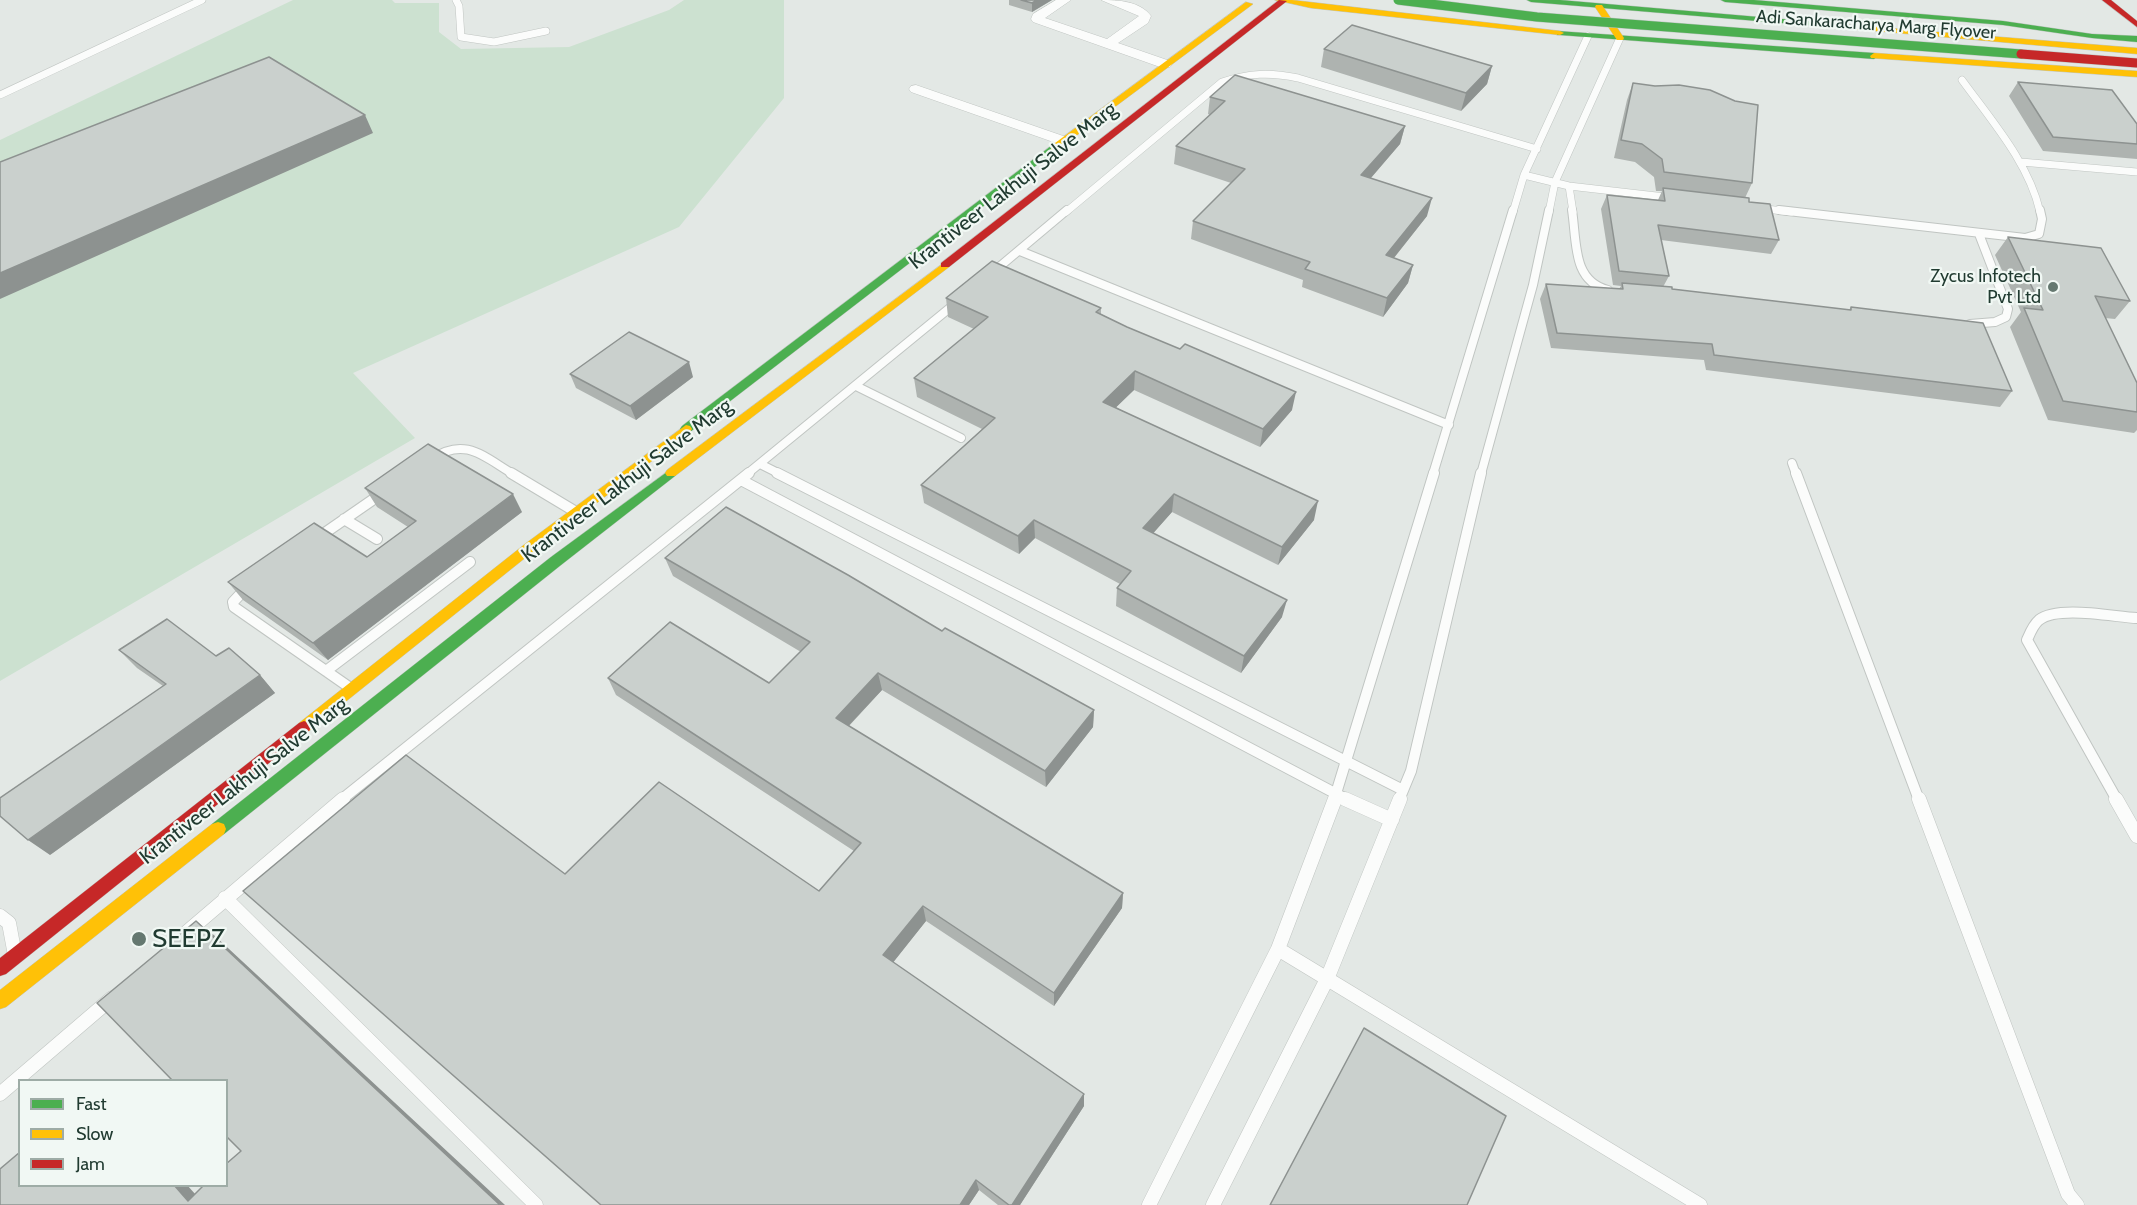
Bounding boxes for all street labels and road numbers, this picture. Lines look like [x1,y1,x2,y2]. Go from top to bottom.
street label: Adi Sankaracharya Marg Flyover [1755,6,1997,44]
street label: Krantiveer Lakhuji Salve Marg [904,97,1122,275]
street label: Krantiveer Lakhuji Salve Marg [517,394,737,568]
street label: Krantiveer Lakhuji Salve Marg [135,692,353,870]

